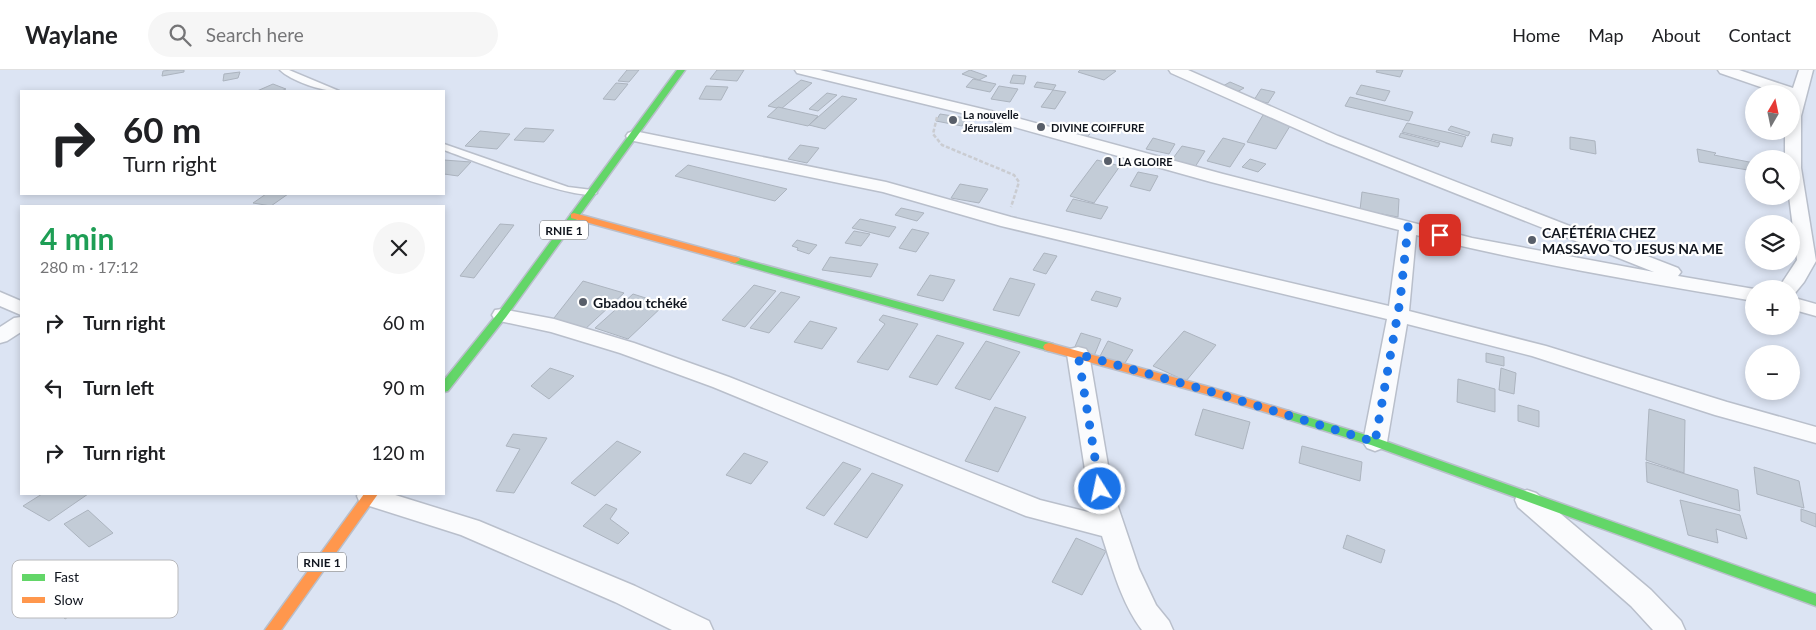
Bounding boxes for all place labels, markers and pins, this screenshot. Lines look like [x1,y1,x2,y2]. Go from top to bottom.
place label: La nouvelle Jérusalem [963,108,1019,134]
marker: La nouvelle Jérusalem [947,114,959,126]
marker: DIVINE COIFFURE [1035,121,1047,133]
place label: DIVINE COIFFURE [1051,121,1144,134]
marker: LA GLOIRE [1102,155,1114,167]
place label: LA GLOIRE [1118,155,1173,168]
pin [1419,214,1461,256]
place label: CAFÉTÉRIA CHEZ MASSAVO TO JESUS NA ME [1542,224,1723,257]
marker: CAFÉTÉRIA CHEZ MASSAVO TO JESUS NA ME [1526,234,1538,246]
place label: Gbadou tchéké [593,294,688,311]
marker: Gbadou tchéké [577,296,589,308]

